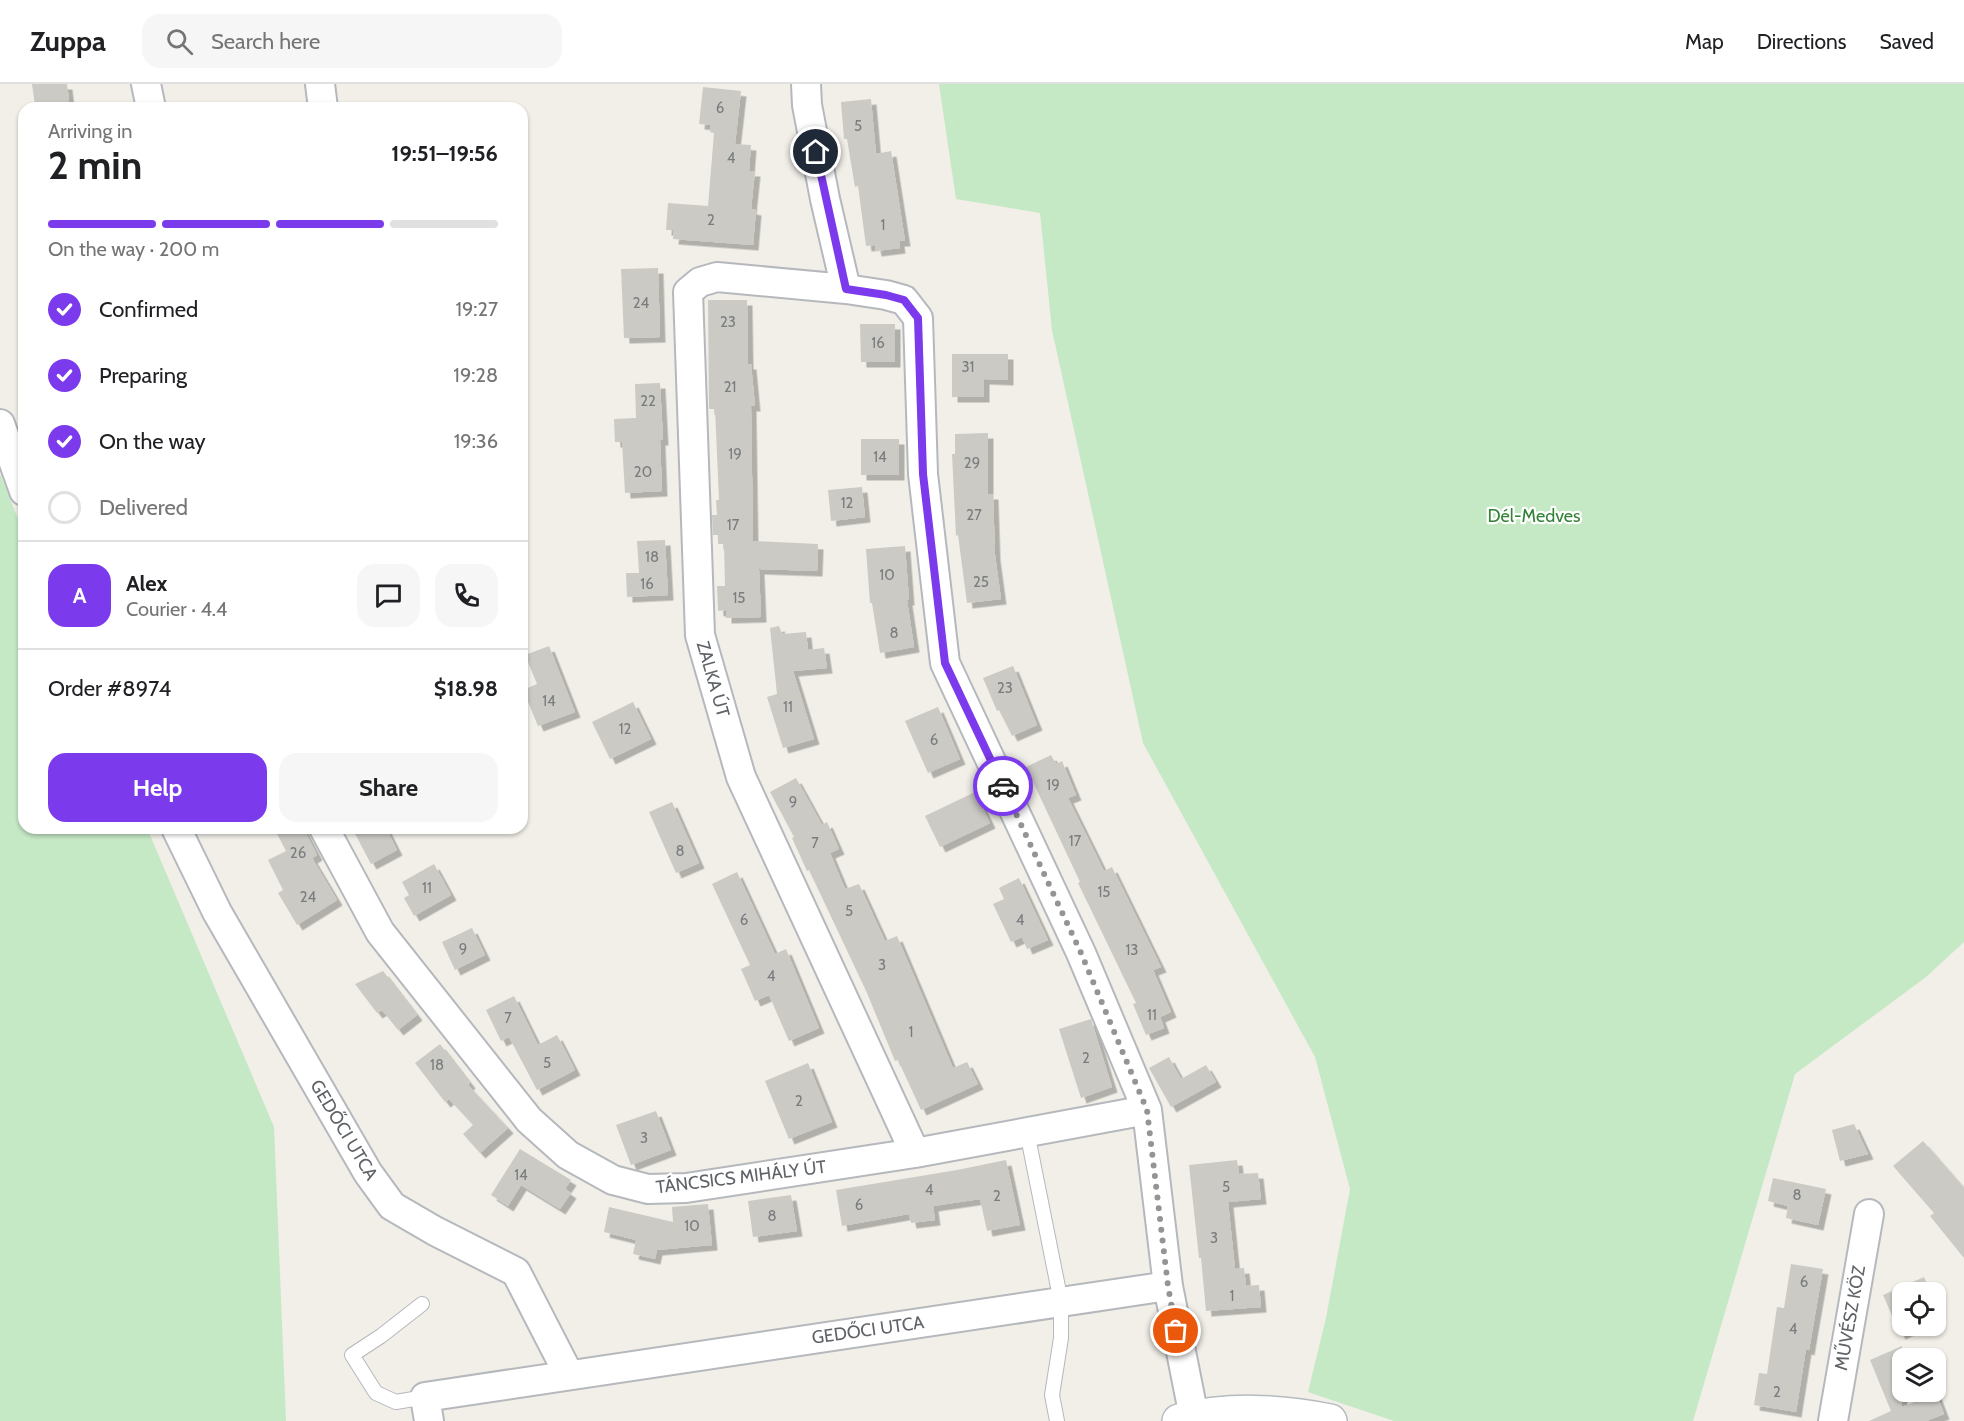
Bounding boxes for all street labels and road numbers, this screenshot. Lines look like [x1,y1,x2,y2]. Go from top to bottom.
street label: ZALKA ÚT [692,639,734,720]
street label: GEDŐCI UTCA [305,1076,383,1184]
street label: TÁNCSICS MIHÁLY ÚT [655,1156,828,1198]
street label: MŰVÉSZ KÖZ [1830,1264,1870,1372]
street label: GEDŐCI UTCA [810,1311,926,1349]

